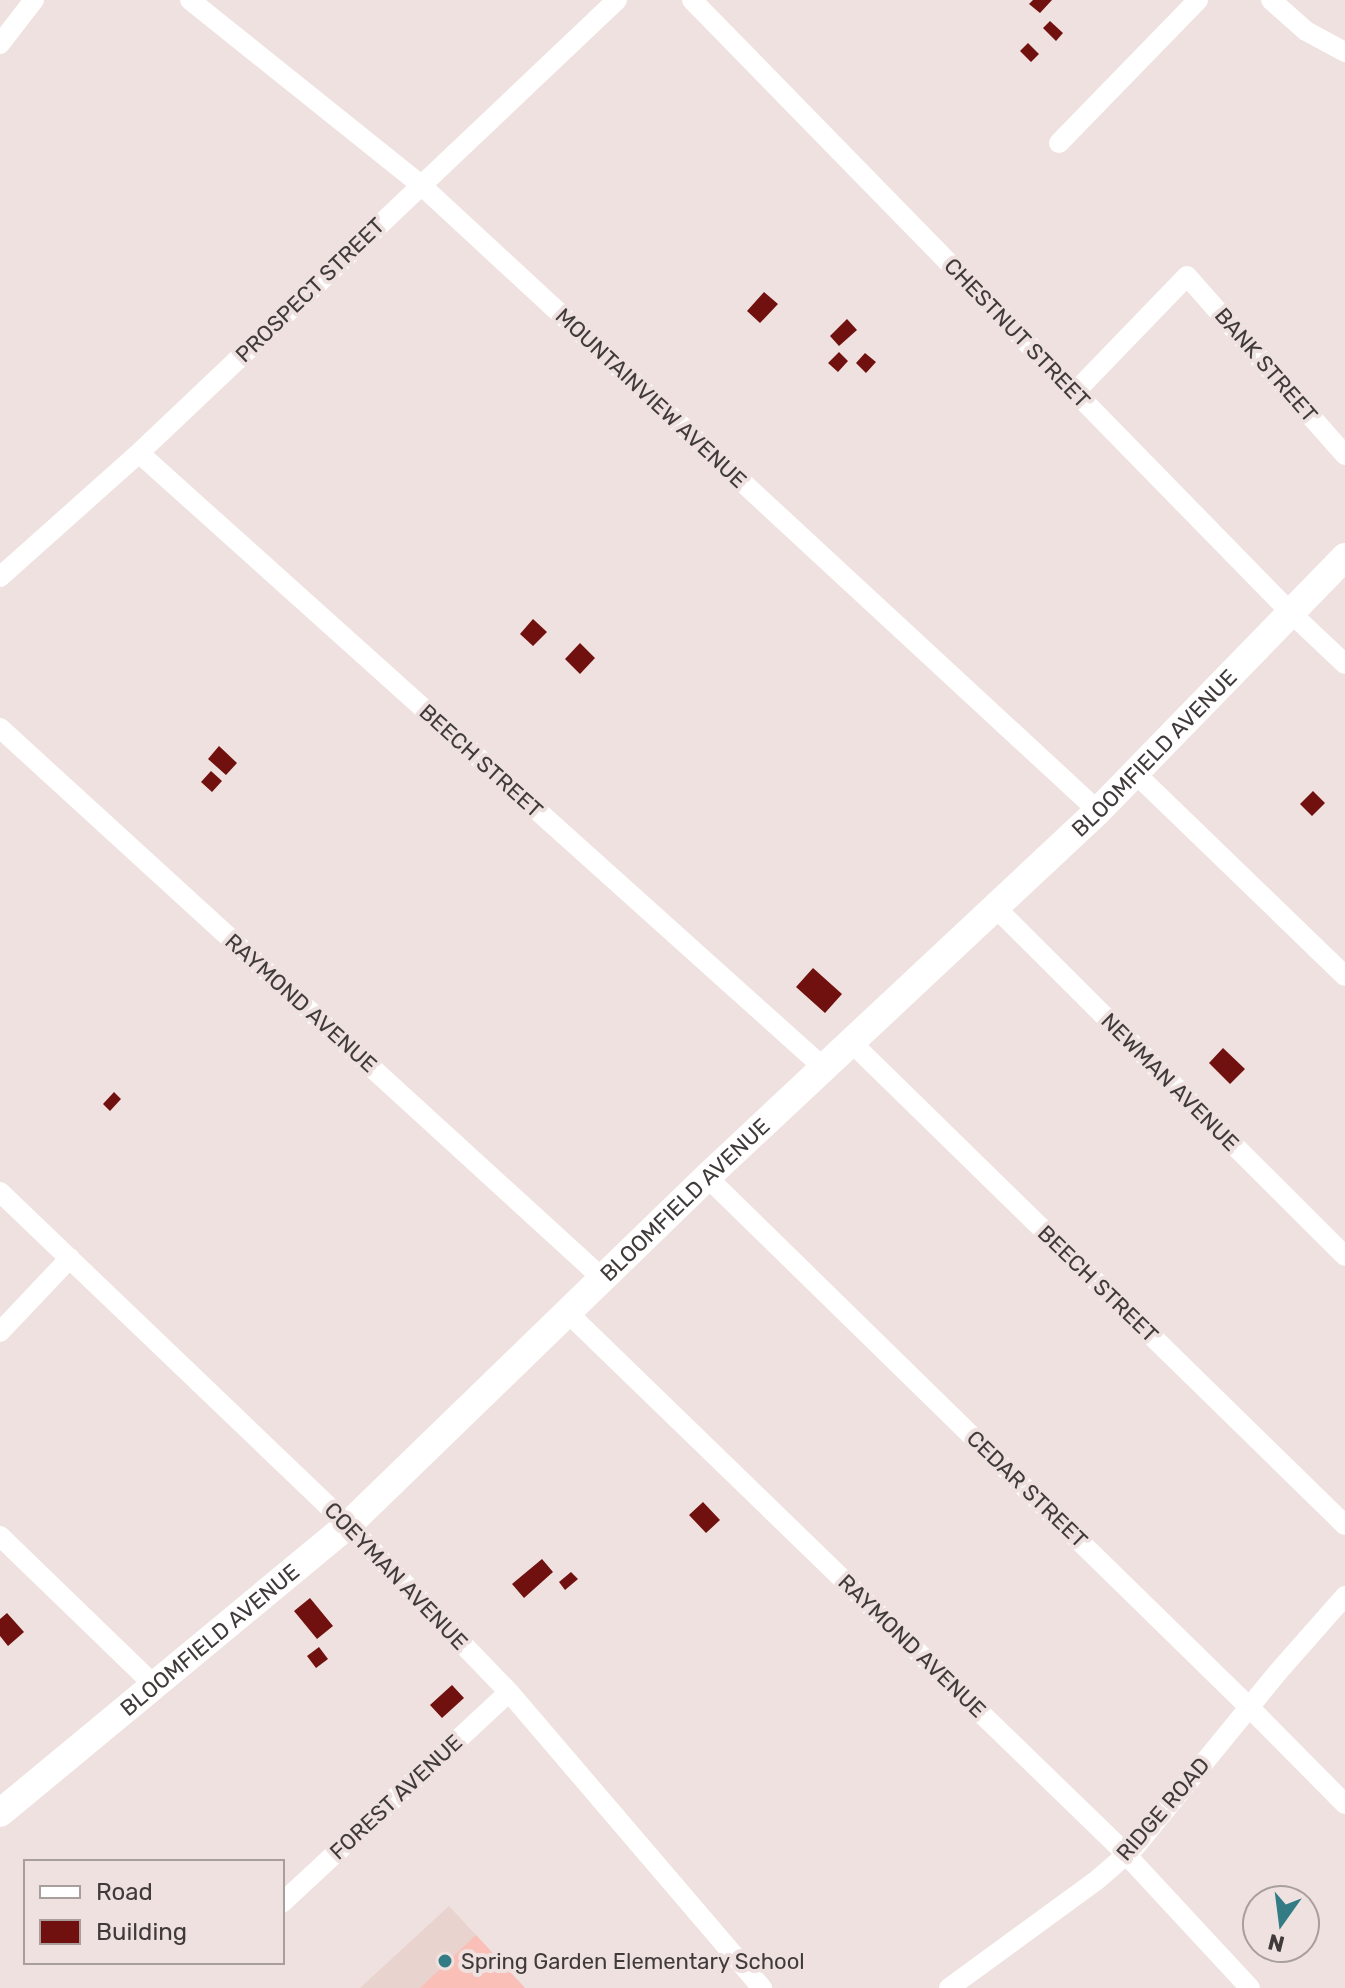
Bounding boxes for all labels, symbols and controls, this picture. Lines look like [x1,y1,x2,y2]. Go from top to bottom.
street label: PROSPECT STREET [230,212,390,368]
street label: CHESTNUT STREET [938,252,1096,414]
street label: MOUNTAINVIEW AVENUE [550,302,752,494]
street label: BANK STREET [1209,302,1323,428]
street label: BLOOMFIELD AVENUE [1066,663,1242,842]
street label: BEECH STREET [414,698,549,824]
street label: RAYMOND AVENUE [220,928,382,1078]
street label: NEWMAN AVENUE [1095,1007,1245,1157]
street label: BLOOMFIELD AVENUE [594,1112,775,1287]
street label: BEECH STREET [1032,1220,1164,1348]
street label: CEDAR STREET [961,1425,1093,1554]
street label: COEYMAN AVENUE [319,1497,473,1655]
street label: BLOOMFIELD AVENUE [115,1558,305,1721]
street label: RAYMOND AVENUE [833,1569,991,1723]
street label: FOREST AVENUE [324,1729,468,1865]
street label: RIDGE ROAD [1111,1752,1215,1866]
legend [24,1860,284,1964]
text: Road [96,1878,153,1906]
north arrow [1241,1884,1321,1964]
text: Building [96,1918,187,1946]
text: N [1265,1928,1287,1958]
place label: Spring Garden Elementary School [461,1948,805,1975]
marker: Spring Garden Elementary School [436,1952,454,1970]

